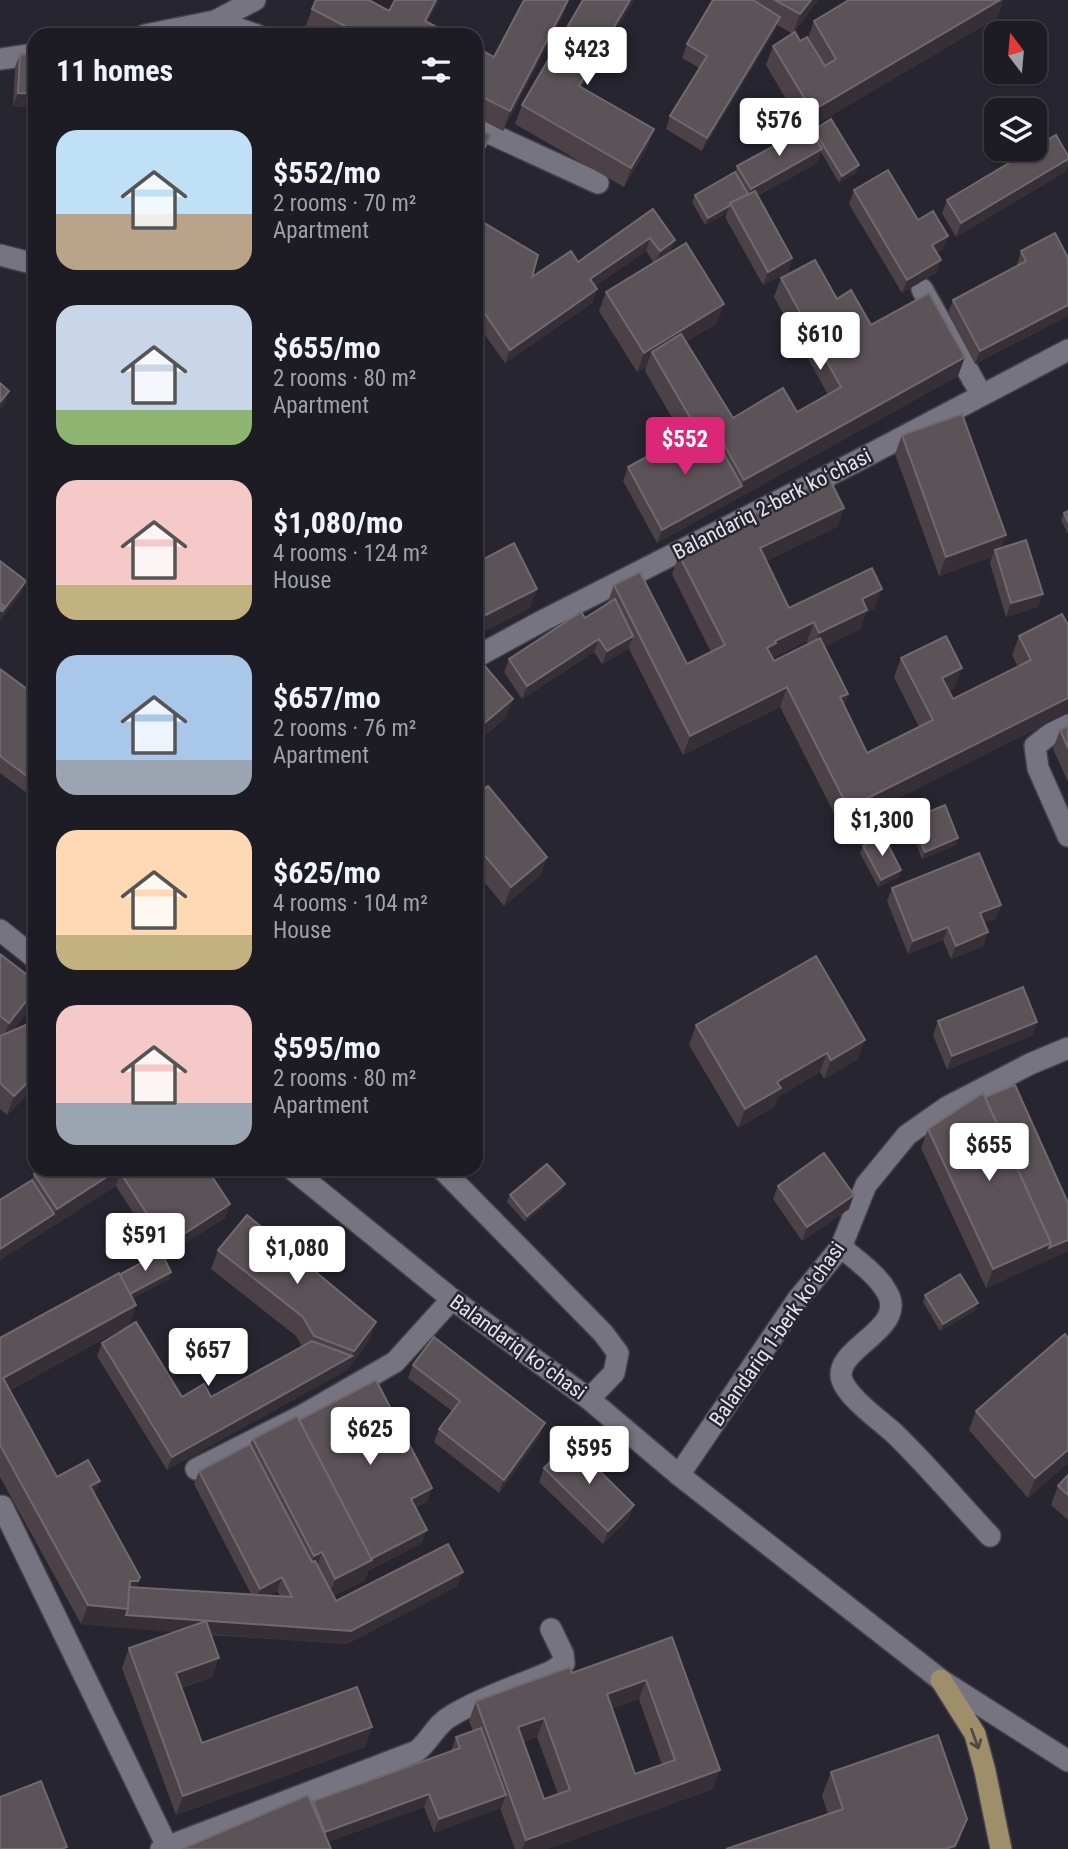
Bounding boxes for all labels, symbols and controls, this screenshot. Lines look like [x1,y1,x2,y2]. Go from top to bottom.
north arrow [984,21,1046,84]
map controls [984,21,1047,161]
pin: $423 [546,28,628,87]
text: $423 [564,36,610,63]
icon: filters [417,51,455,89]
text: 11 homes [56,53,173,88]
button: layers [984,98,1047,161]
pin: $576 [738,99,820,158]
text: $576 [756,107,802,134]
text: $552/mo [273,155,381,190]
icon: home [112,158,196,242]
text: 2 rooms · 70 m² [273,190,416,217]
text: Apartment [273,217,369,244]
pin: $610 [779,312,861,372]
text: $610 [797,321,843,348]
text: $655/mo [273,330,381,365]
icon: home [112,333,196,417]
text: 2 rooms · 80 m² [273,365,416,392]
text: Apartment [273,392,369,419]
pin: $552 [644,418,726,477]
text: $552 [662,426,708,453]
street label: Balandariq 2-berk koʻchasi [669,444,875,564]
text: $1,080/mo [273,505,403,540]
icon: home [112,508,196,592]
text: 4 rooms · 124 m² [273,540,428,567]
text: House [273,567,331,594]
text: $657/mo [273,680,381,715]
icon: home [112,683,196,767]
text: 2 rooms · 76 m² [273,715,416,742]
text: Apartment [273,742,369,769]
pin: $1,300 [825,798,939,858]
text: $1,300 [850,807,914,834]
text: $625/mo [273,855,381,890]
icon: home [112,858,196,942]
text: 4 rooms · 104 m² [273,890,428,917]
text: House [273,917,331,944]
text: $595/mo [273,1030,381,1065]
icon: home [112,1033,196,1117]
text: 2 rooms · 80 m² [273,1065,416,1092]
text: Apartment [273,1092,369,1119]
pin: $655 [948,1124,1030,1183]
text: $655 [966,1132,1012,1159]
pin: $591 [104,1214,186,1273]
text: $591 [122,1222,168,1249]
pin: $1,080 [240,1226,354,1286]
text: $1,080 [265,1235,329,1262]
street label: Balandariq 1-berk koʻchasi [704,1237,850,1431]
street label: Balandariq koʻchasi [445,1290,591,1404]
pin: $657 [167,1328,249,1388]
text: $657 [185,1337,231,1364]
pin: $625 [329,1408,411,1467]
text: $625 [347,1416,393,1443]
pin: $595 [548,1426,630,1486]
text: $595 [566,1435,612,1462]
one-way arrow [970,1728,983,1750]

